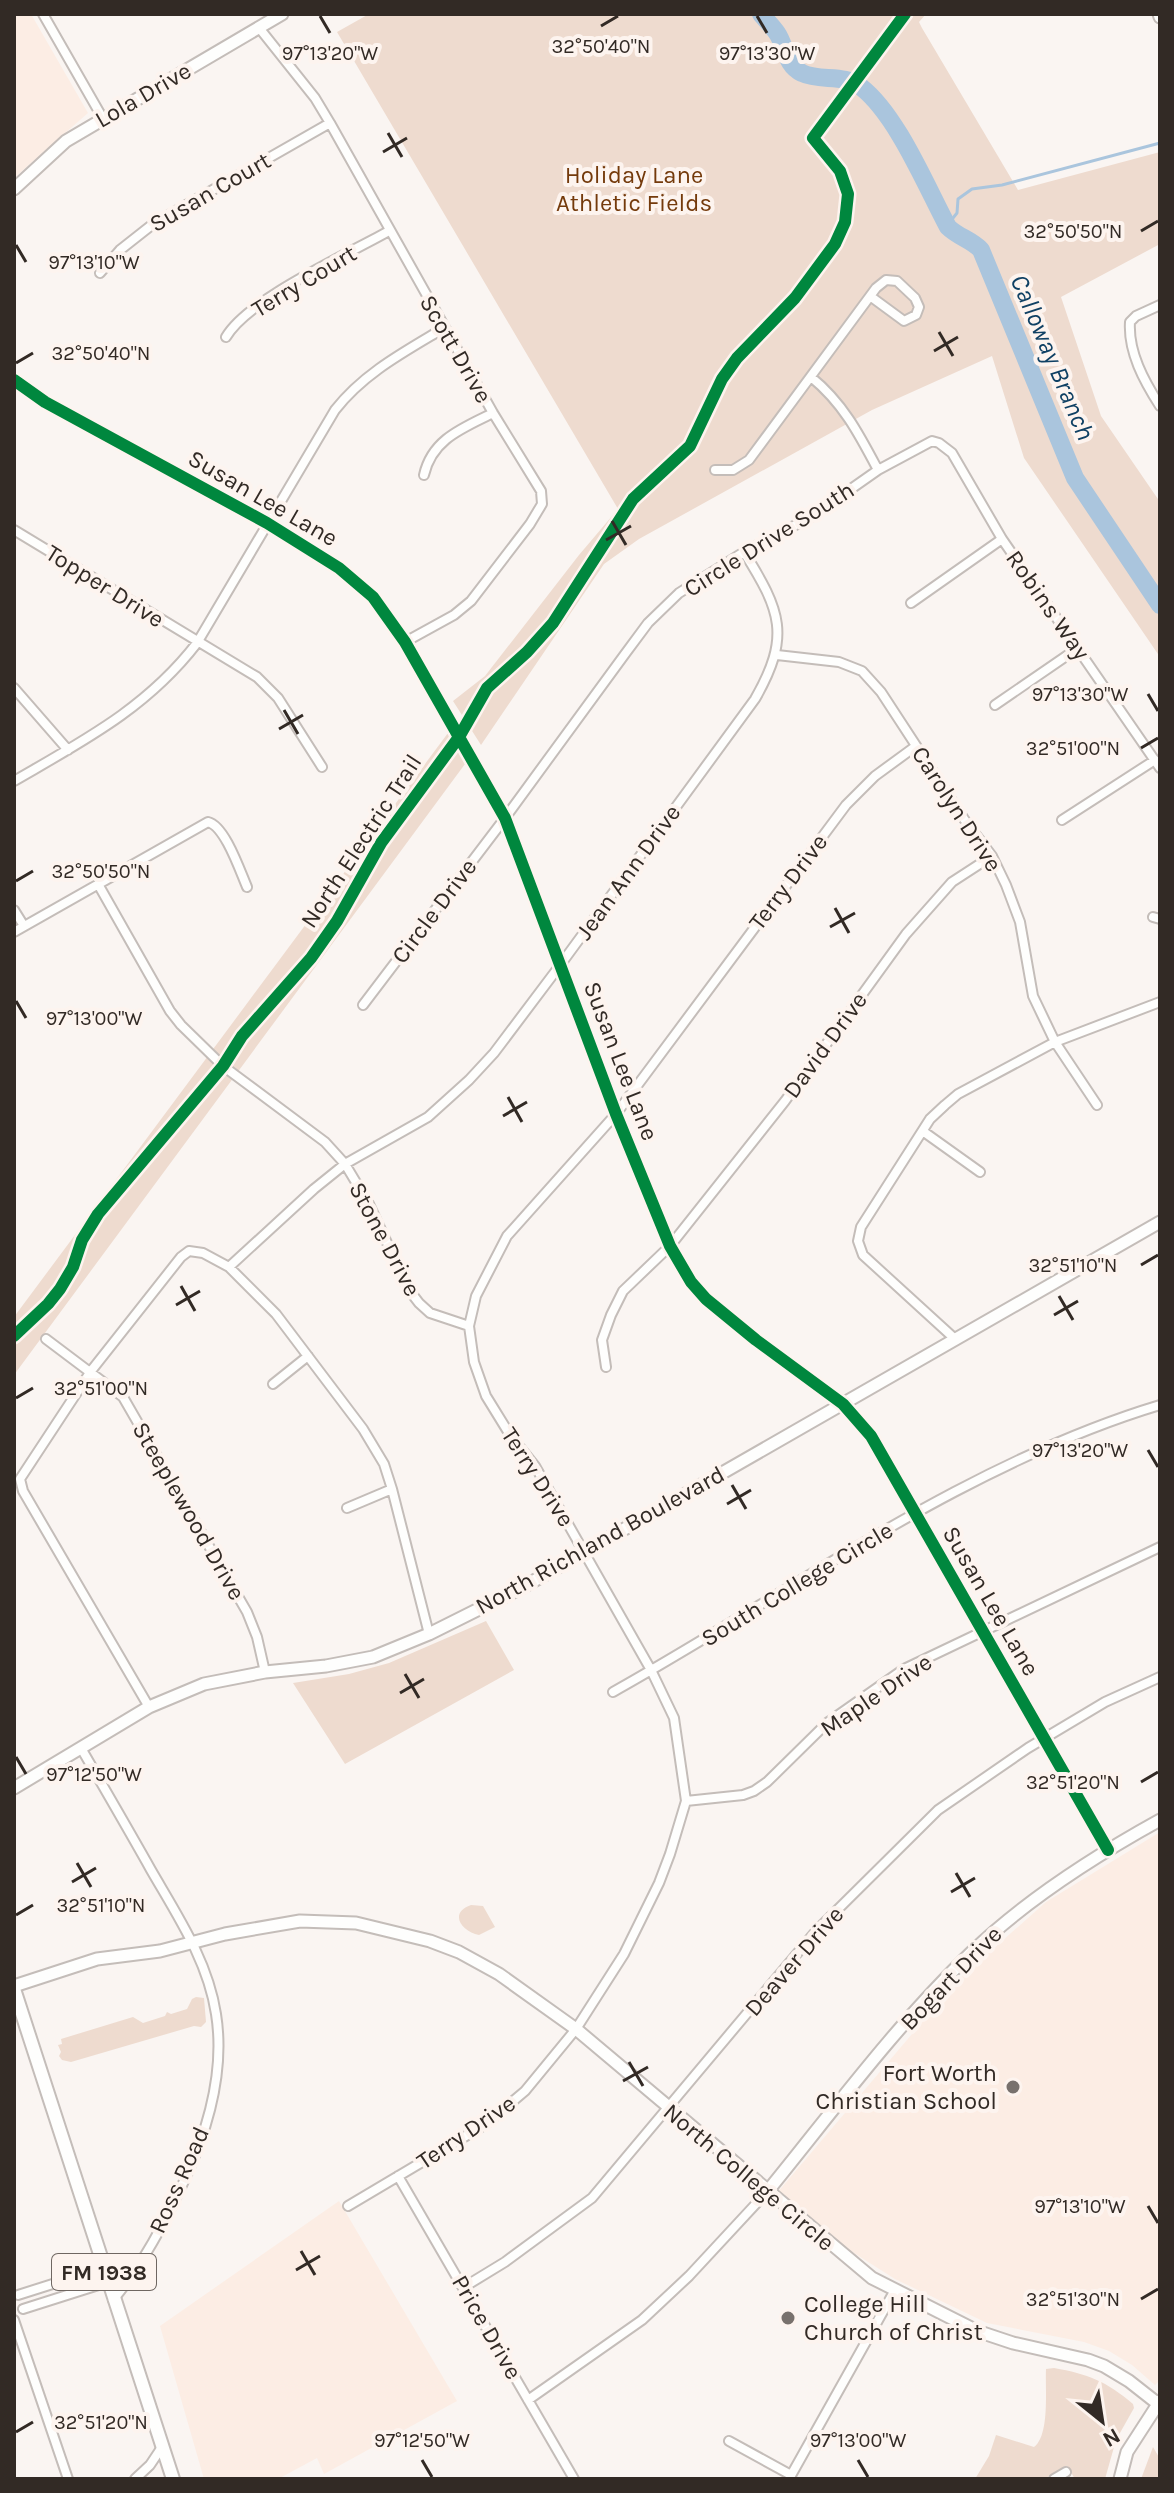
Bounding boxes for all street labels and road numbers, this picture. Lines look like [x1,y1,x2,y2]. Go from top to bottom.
street label: Lola Drive [90,56,196,134]
street label: Susan Court [144,146,276,238]
street label: Terry Court [247,239,361,323]
street label: Scott Drive [414,290,498,408]
street label: Susan Lee Lane [183,444,343,552]
street label: Circle Drive South [679,475,859,603]
street label: Topper Drive [41,539,169,633]
street label: Robins Way [1000,545,1096,665]
street label: Carolyn Drive [906,741,1008,877]
street label: North Electric Trail [294,749,428,933]
street label: Jean Ann Drive [570,799,686,945]
street label: Terry Drive [743,829,833,935]
street label: Circle Drive [386,853,482,969]
street label: Susan Lee Lane [578,978,664,1144]
street label: David Drive [777,987,873,1103]
street label: Stone Drive [343,1177,427,1301]
street label: Steeplewood Drive [127,1417,251,1605]
street label: Terry Drive [496,1422,580,1532]
street label: North Richland Boulevard [471,1460,729,1620]
street label: South College Circle [696,1516,898,1652]
street label: Susan Lee Lane [937,1521,1045,1681]
street label: Maple Drive [815,1648,937,1742]
street label: Deaver Drive [739,1900,849,2022]
street label: Bogart Drive [894,1920,1008,2036]
street label: Terry Drive [411,2089,521,2175]
street label: North College Circle [658,2097,840,2257]
street label: Ross Road [143,2122,215,2238]
road number: FM 1938 [52,2254,156,2290]
street label: Price Drive [446,2270,528,2384]

